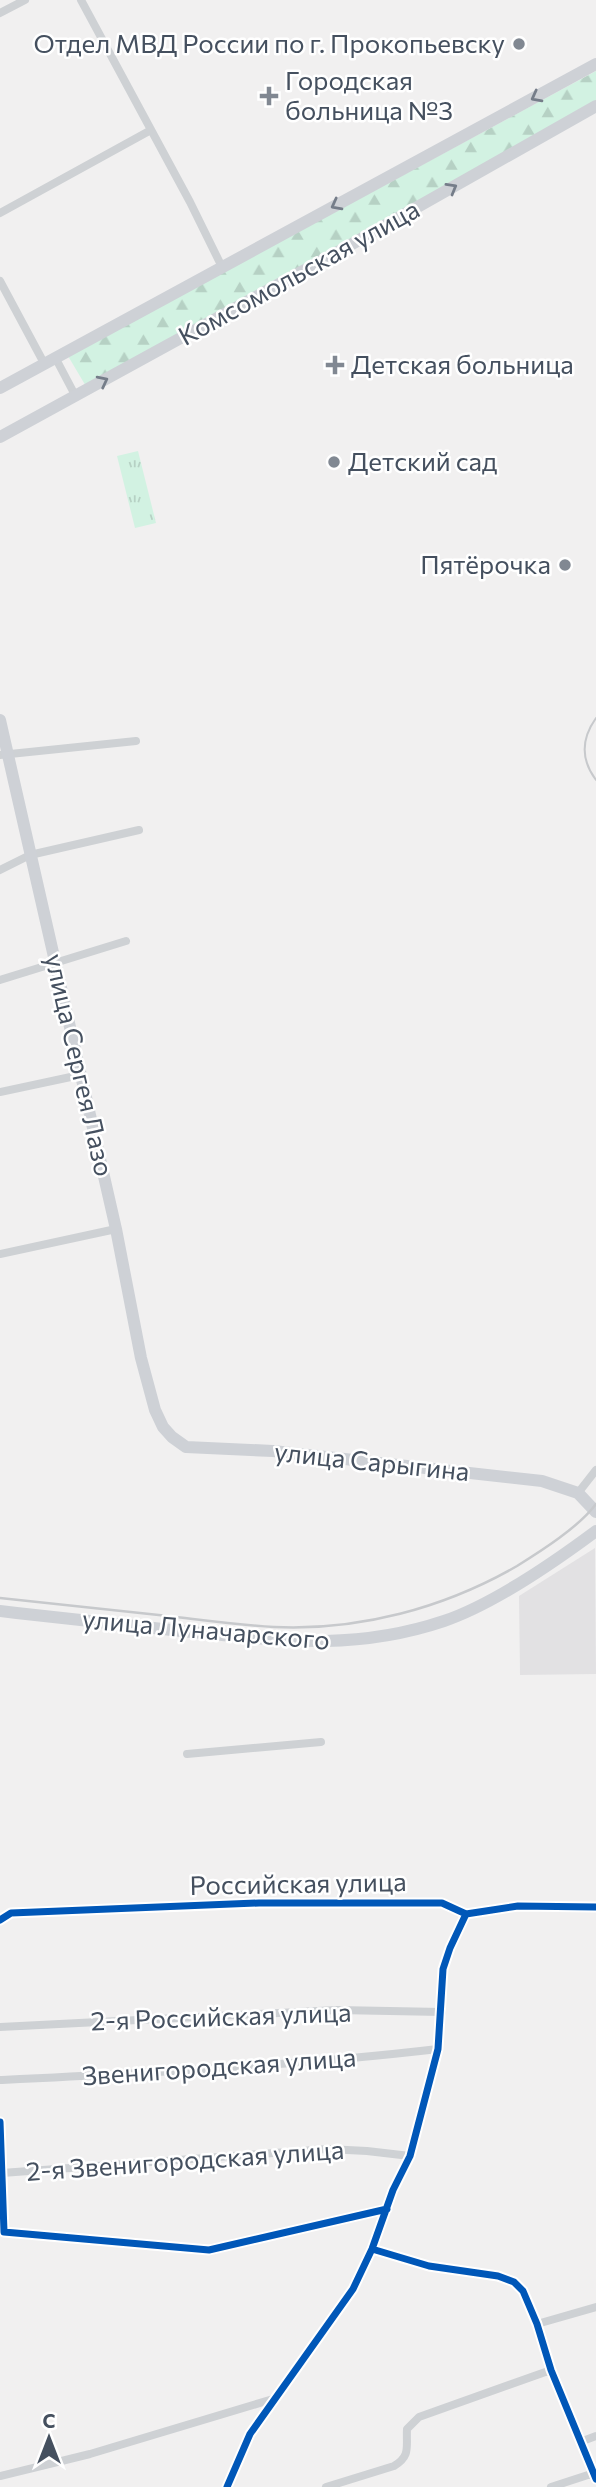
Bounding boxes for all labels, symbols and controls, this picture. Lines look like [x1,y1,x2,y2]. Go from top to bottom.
place label: Отдел МВД России по г. Прокопьевску [33,27,505,58]
marker: Отдел МВД России по г. Прокопьевску [511,36,527,52]
place label: Городская больница №3 [285,64,453,125]
marker: Городская больница №3 [259,86,279,106]
one-way arrow [531,89,543,102]
one-way arrow [444,183,457,196]
street label: Комсомольская улица [172,192,424,351]
one-way arrow [331,197,343,210]
place label: Детская больница [351,348,574,379]
marker: Детская больница [325,355,345,375]
one-way arrow [96,376,108,390]
place label: Детский сад [348,445,497,476]
marker: Детский сад [326,454,342,470]
place label: Пятёрочка [420,548,551,579]
marker: Пятёрочка [557,557,573,573]
street label: улица Сергея Лазо [40,950,121,1179]
street label: улица Сарыгина [273,1435,471,1486]
street label: улица Луначарского [81,1602,331,1655]
street label: Российская улица [189,1865,407,1900]
street label: 2-я Российская улица [90,1995,352,2036]
street label: Звенигородская улица [81,2040,357,2091]
street label: 2-я Звенигородская улица [25,2133,345,2186]
north arrow [14,2403,84,2473]
text: С [43,2409,56,2432]

